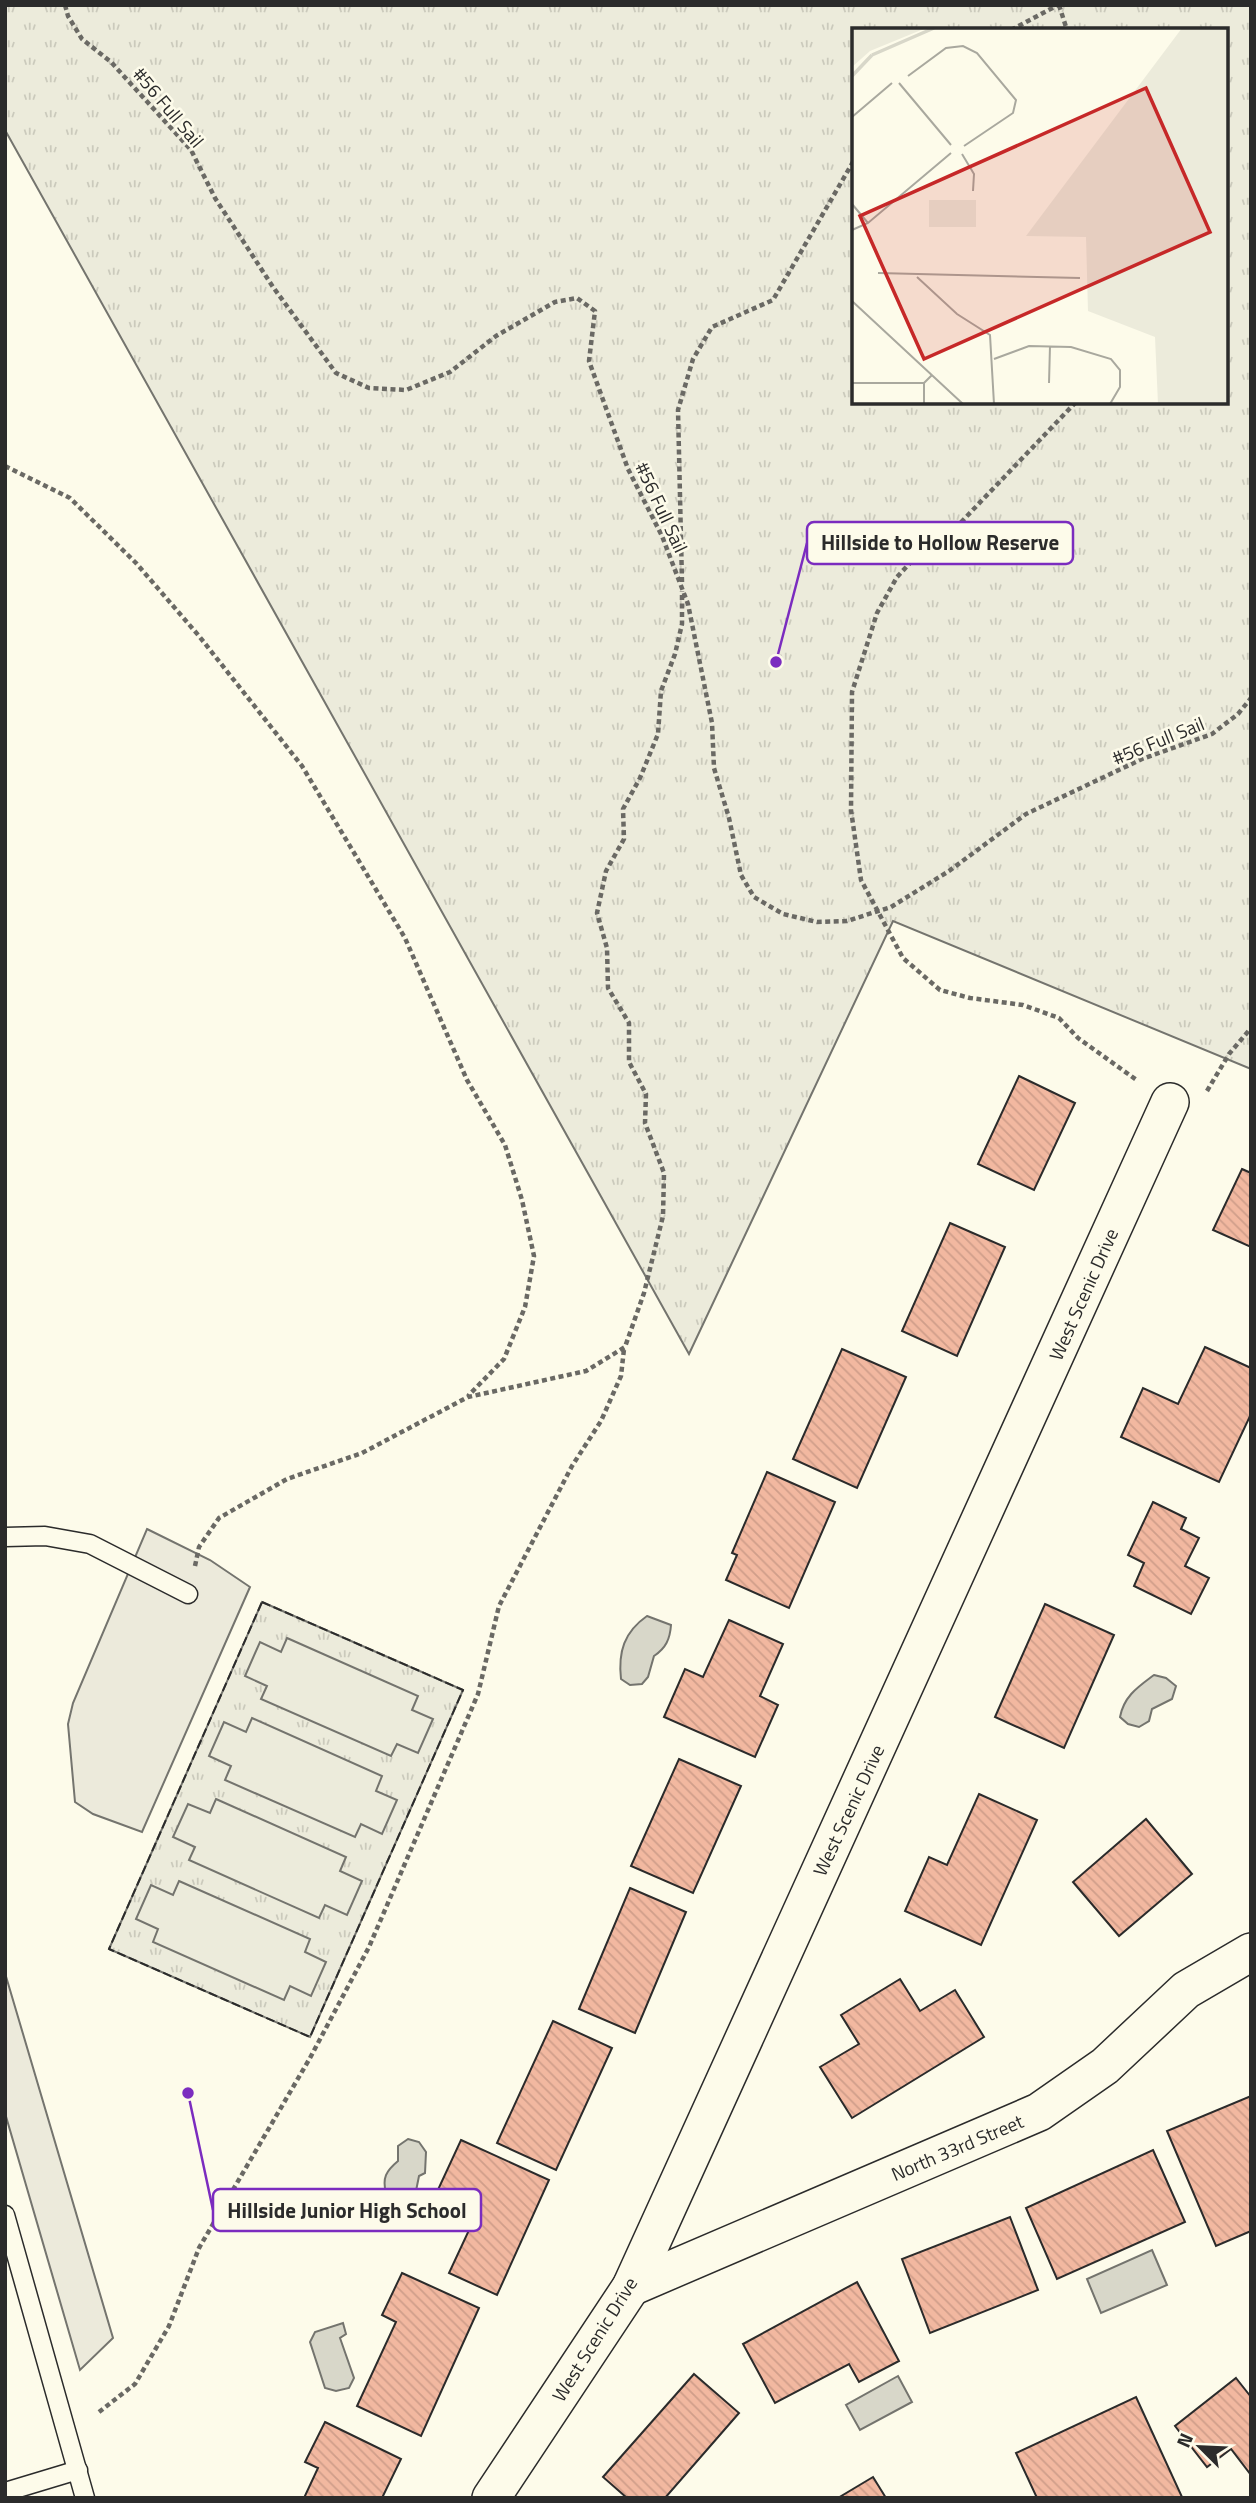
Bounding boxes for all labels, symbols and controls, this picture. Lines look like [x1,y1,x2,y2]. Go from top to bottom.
inset map [852,28,1228,404]
street label: #56 Full Sail [127,60,211,154]
street label: #56 Full Sail [628,457,696,557]
callout: Hillside to Hollow Reserve [807,522,1073,564]
text: Hillside to Hollow Reserve [821,526,1059,558]
street label: #56 Full Sail [1108,708,1208,772]
street label: West Scenic Drive [1041,1223,1125,1365]
street label: West Scenic Drive [805,1739,891,1881]
street label: North 33rd Street [886,2106,1028,2188]
callout: Hillside Junior High School [213,2189,481,2231]
text: Hillside Junior High School [227,2194,467,2226]
street label: West Scenic Drive [544,2271,644,2407]
north arrow [1165,2412,1235,2482]
text: N [1168,2428,1200,2452]

